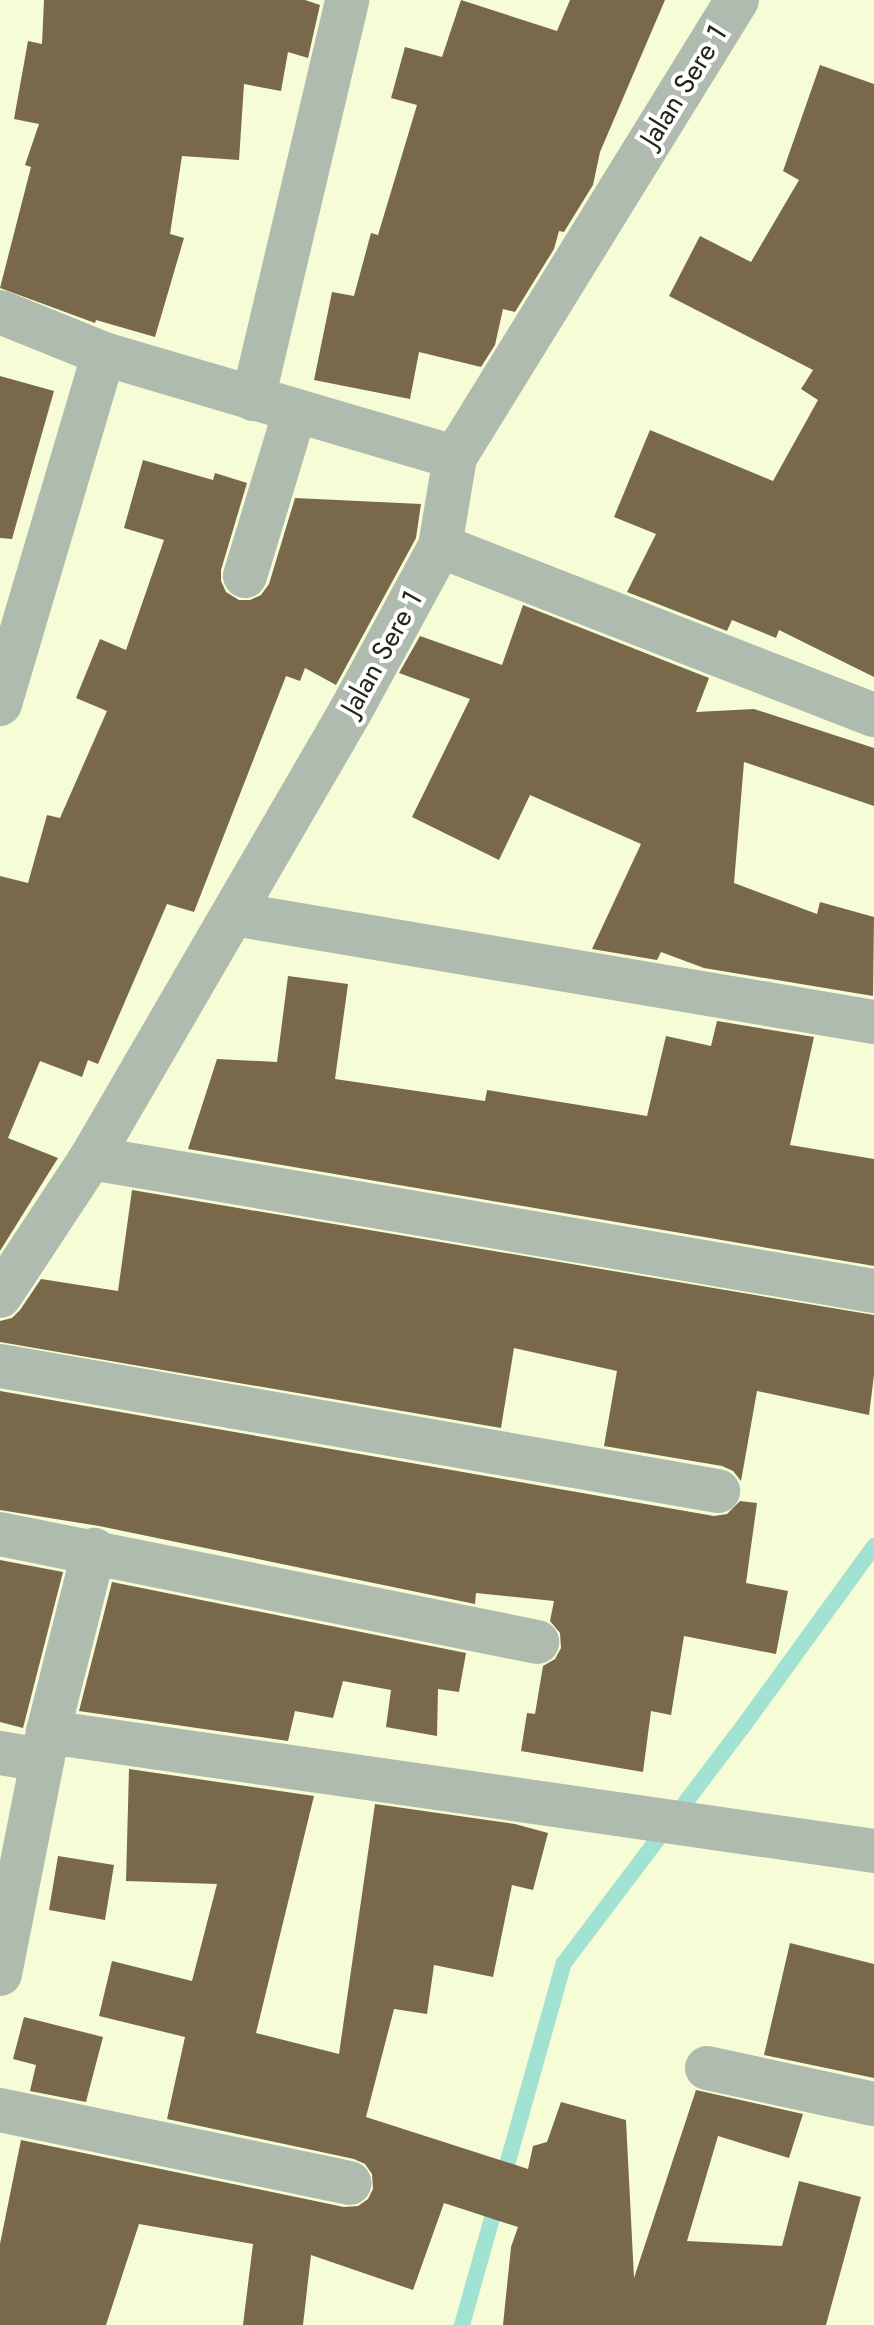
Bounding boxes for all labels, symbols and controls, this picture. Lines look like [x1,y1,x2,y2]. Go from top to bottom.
street label: Jalan Sere 1 [633,19,735,153]
street label: Jalan Sere 1 [334,585,430,721]

